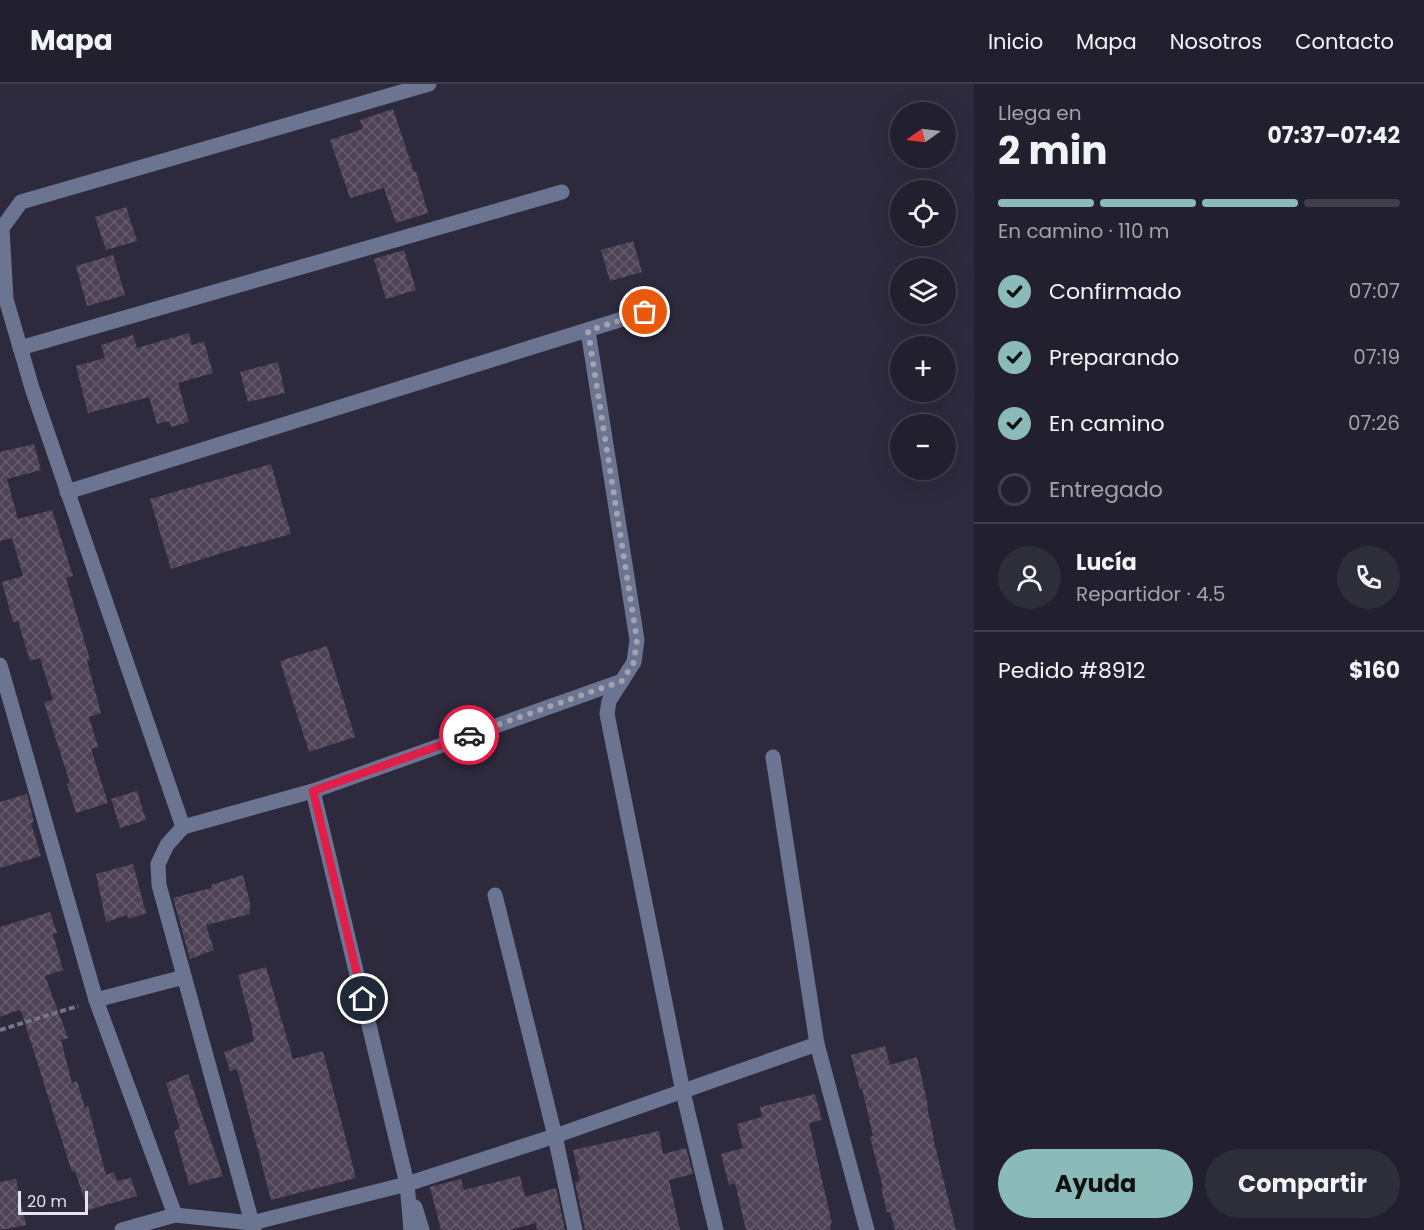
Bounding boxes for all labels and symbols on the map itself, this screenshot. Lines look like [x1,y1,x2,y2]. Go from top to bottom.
north arrow [890,102,956,168]
pin [619,286,670,337]
courier [439,705,499,765]
pin [337,973,388,1024]
scale bar [18,1188,88,1216]

